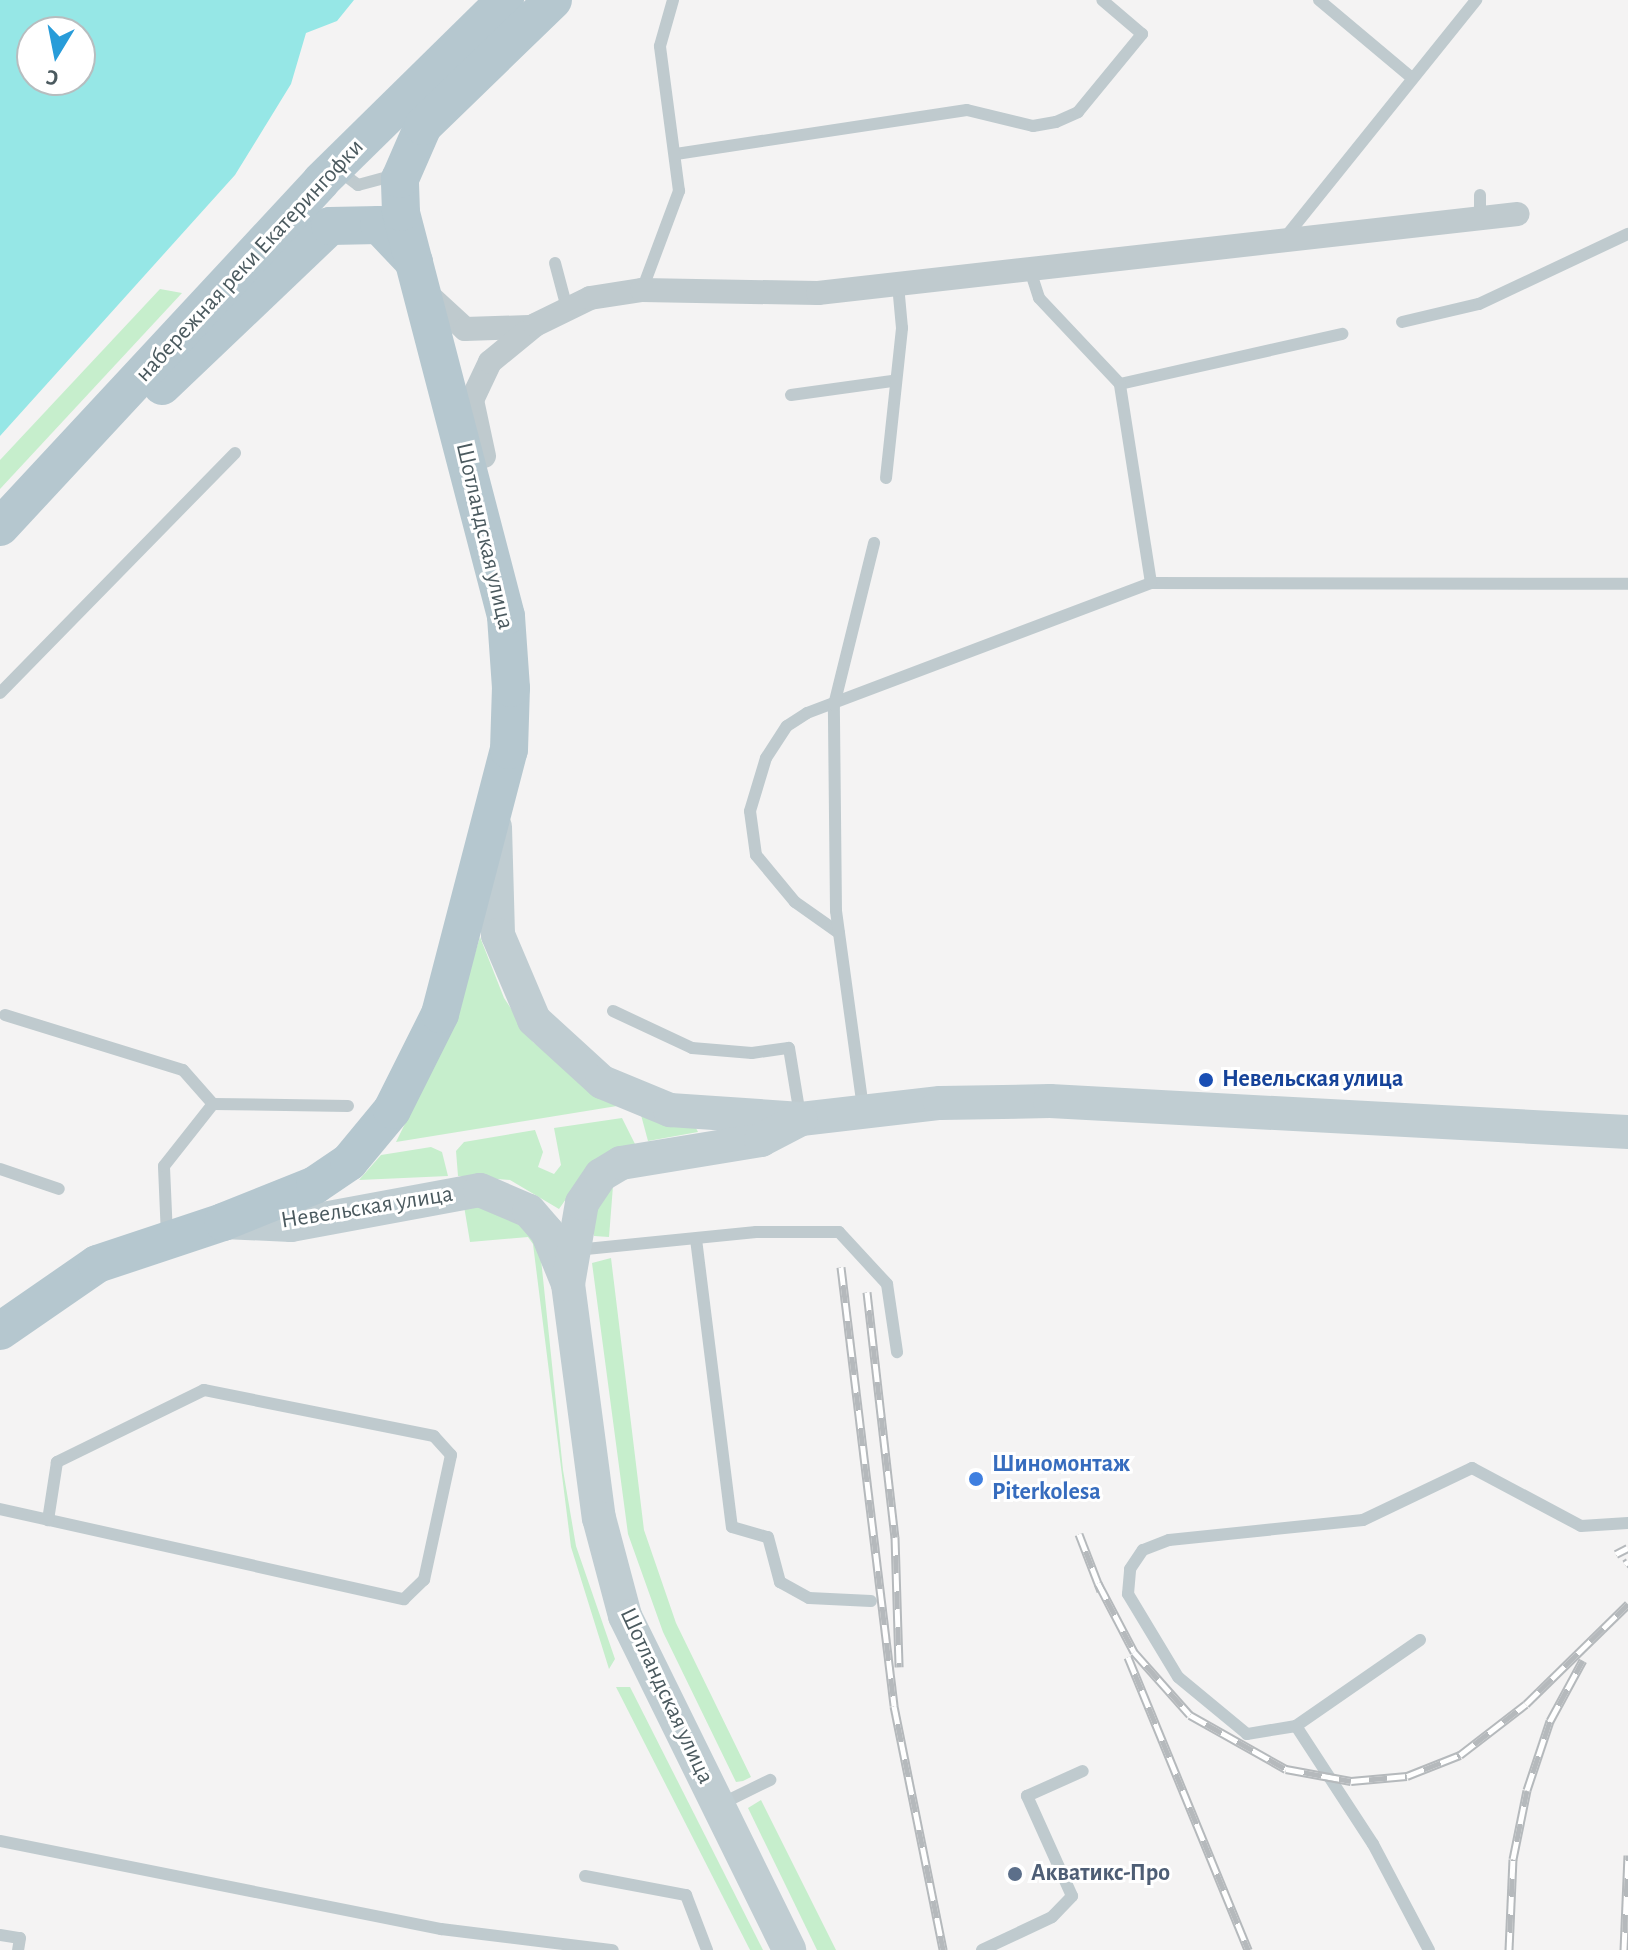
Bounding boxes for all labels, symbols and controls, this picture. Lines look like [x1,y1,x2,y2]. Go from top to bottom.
north arrow [16,16,96,96]
text: С [44,66,60,90]
street label: набережная реки Екатерингофки [130,133,370,389]
street label: Шотландская улица [448,440,520,632]
place label: Невельская улица [1222,1066,1403,1094]
marker: Невельская улица [1197,1071,1215,1089]
street label: Невельская улица [279,1180,455,1236]
place label: Шиномонтаж Piterkolesa [992,1451,1130,1507]
marker: Шиномонтаж Piterkolesa [967,1470,985,1488]
street label: Шотландская улица [613,1603,719,1789]
place label: Акватикс-Про [1031,1860,1170,1888]
marker: Акватикс-Про [1006,1865,1024,1883]

